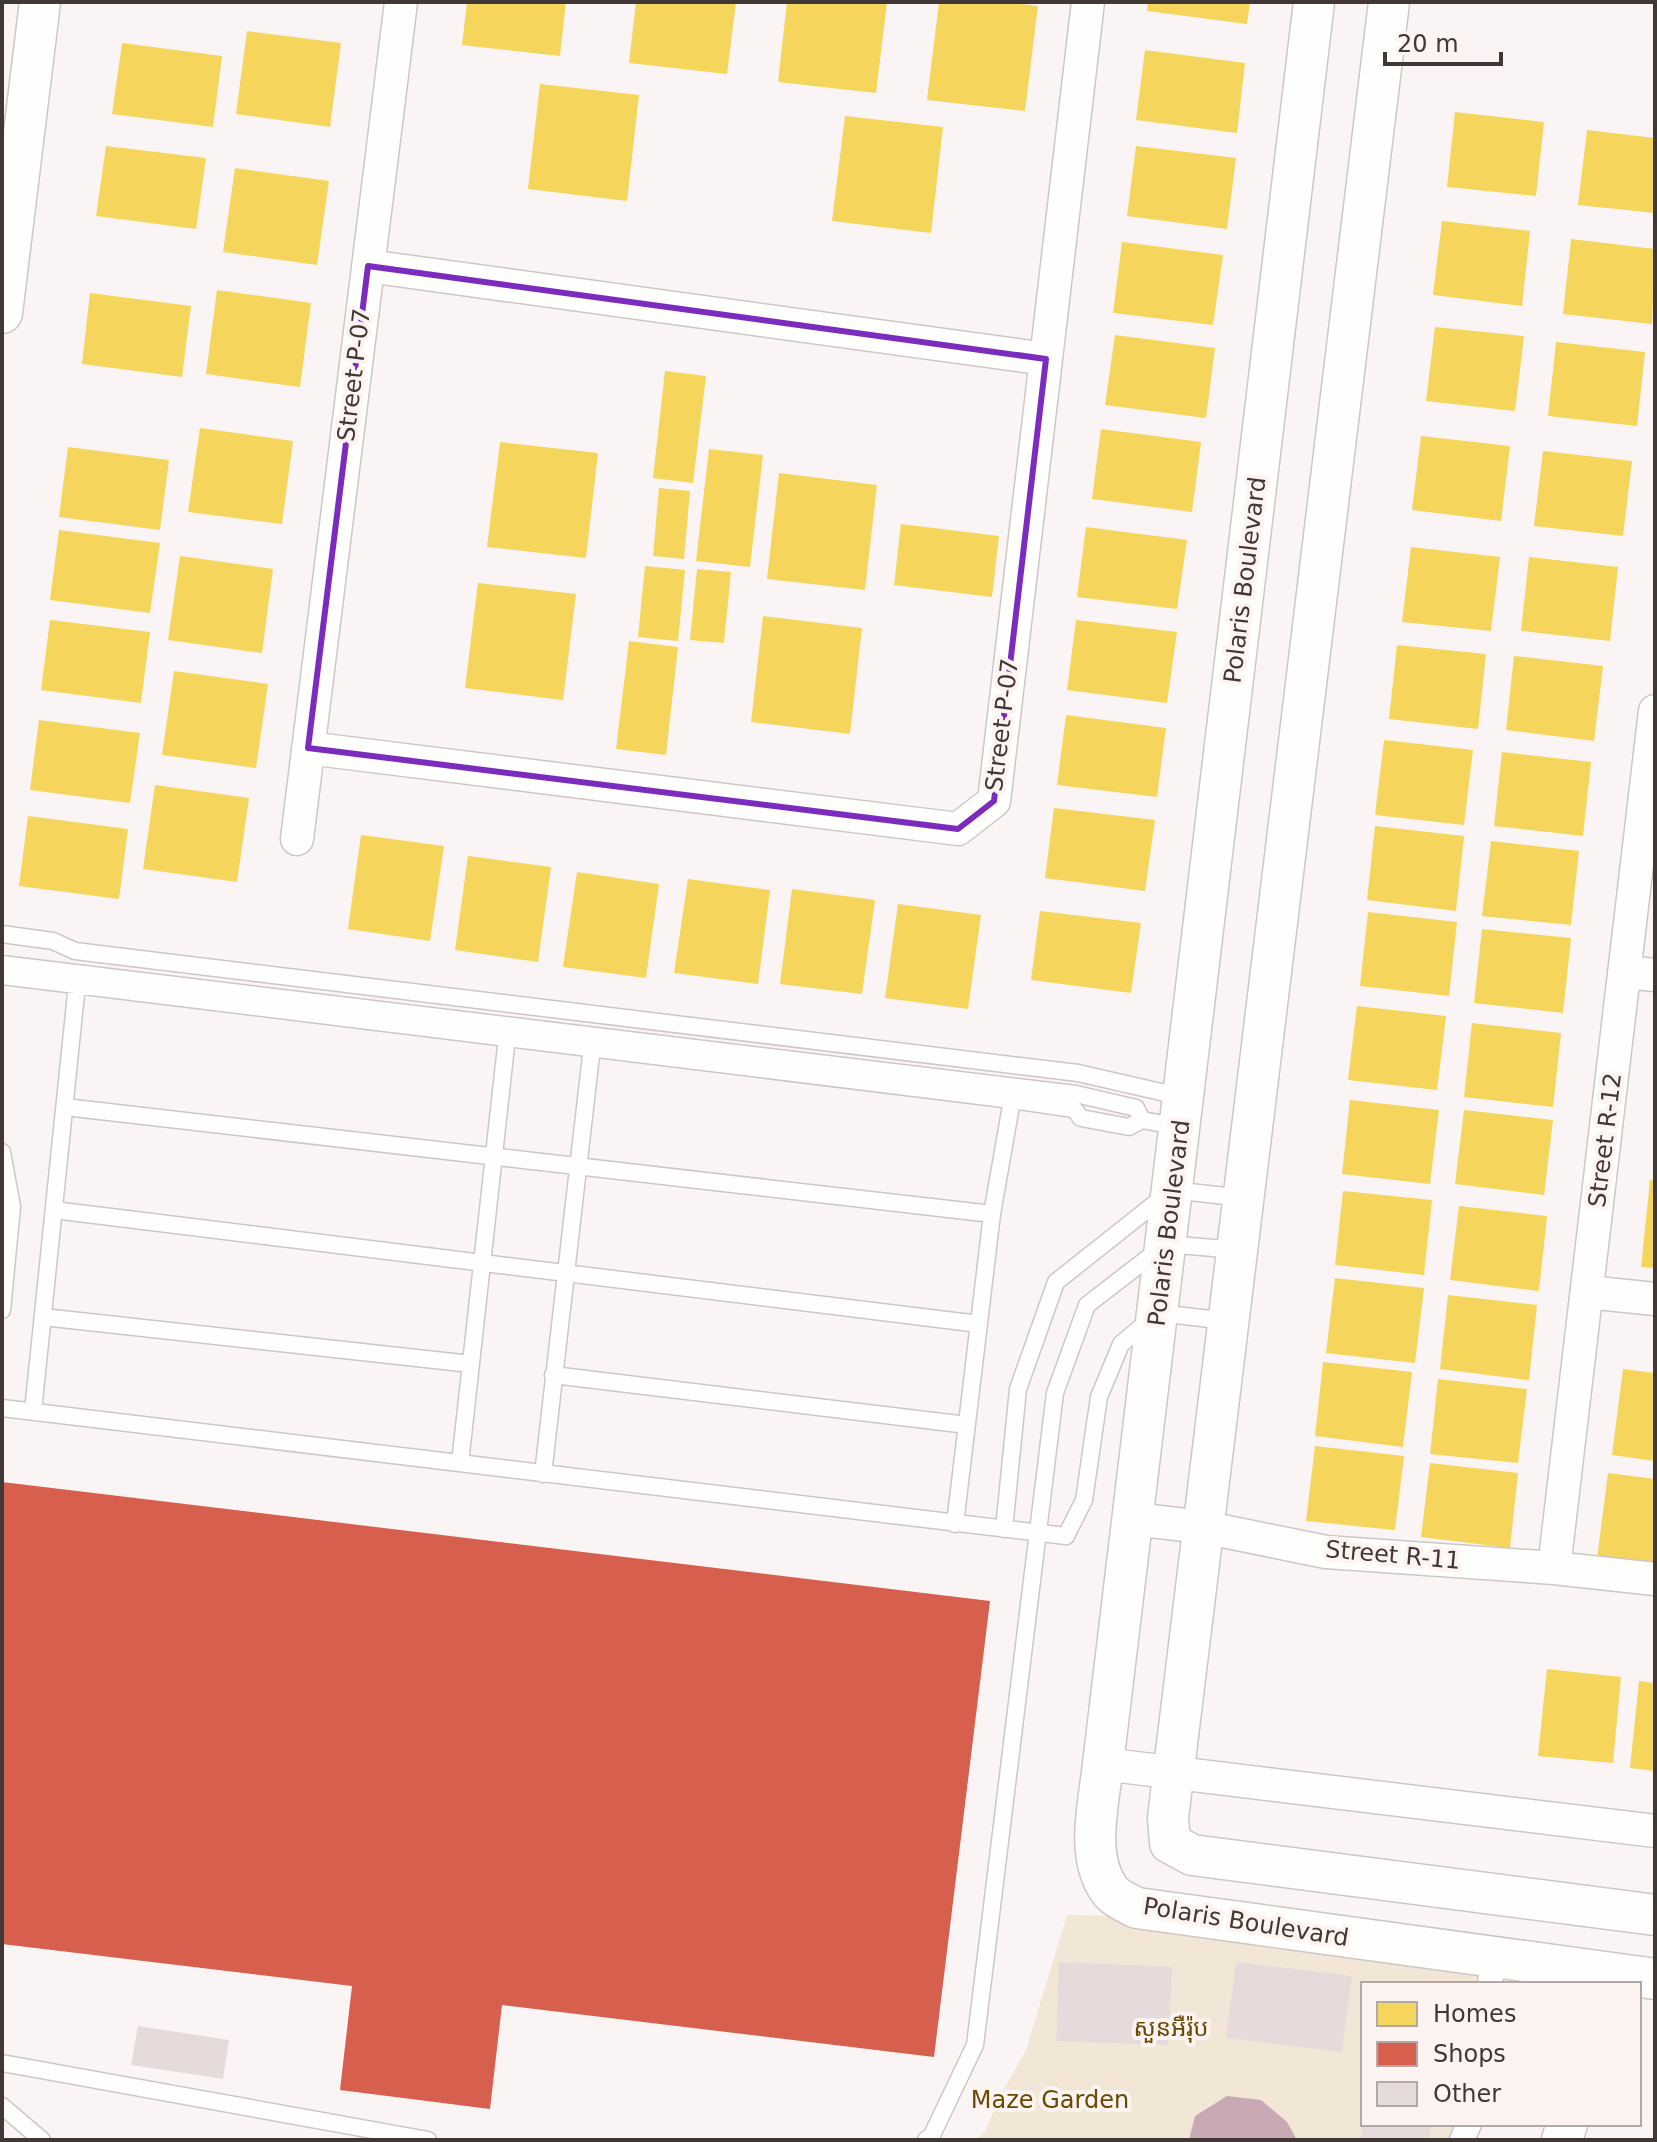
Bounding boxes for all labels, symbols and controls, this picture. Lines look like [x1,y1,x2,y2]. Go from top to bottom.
scale bar [1385,16,1501,66]
text: 20 m [1397,30,1459,58]
street label: Street P-07 [332,307,376,443]
street label: Polaris Boulevard [1218,475,1272,685]
street label: Street P-07 [980,657,1024,793]
street label: Street R-12 [1583,1071,1627,1209]
street label: Polaris Boulevard [1142,1118,1196,1328]
street label: Street R-11 [1324,1535,1462,1575]
street label: Polaris Boulevard [1141,1892,1351,1952]
legend [1361,1982,1641,2126]
text: Homes [1433,2000,1516,2028]
park label: សួនអឺរ៉ុប [1134,2014,1208,2043]
text: Shops [1433,2040,1506,2068]
text: Other [1433,2080,1501,2108]
park label: Maze Garden [971,2086,1129,2114]

